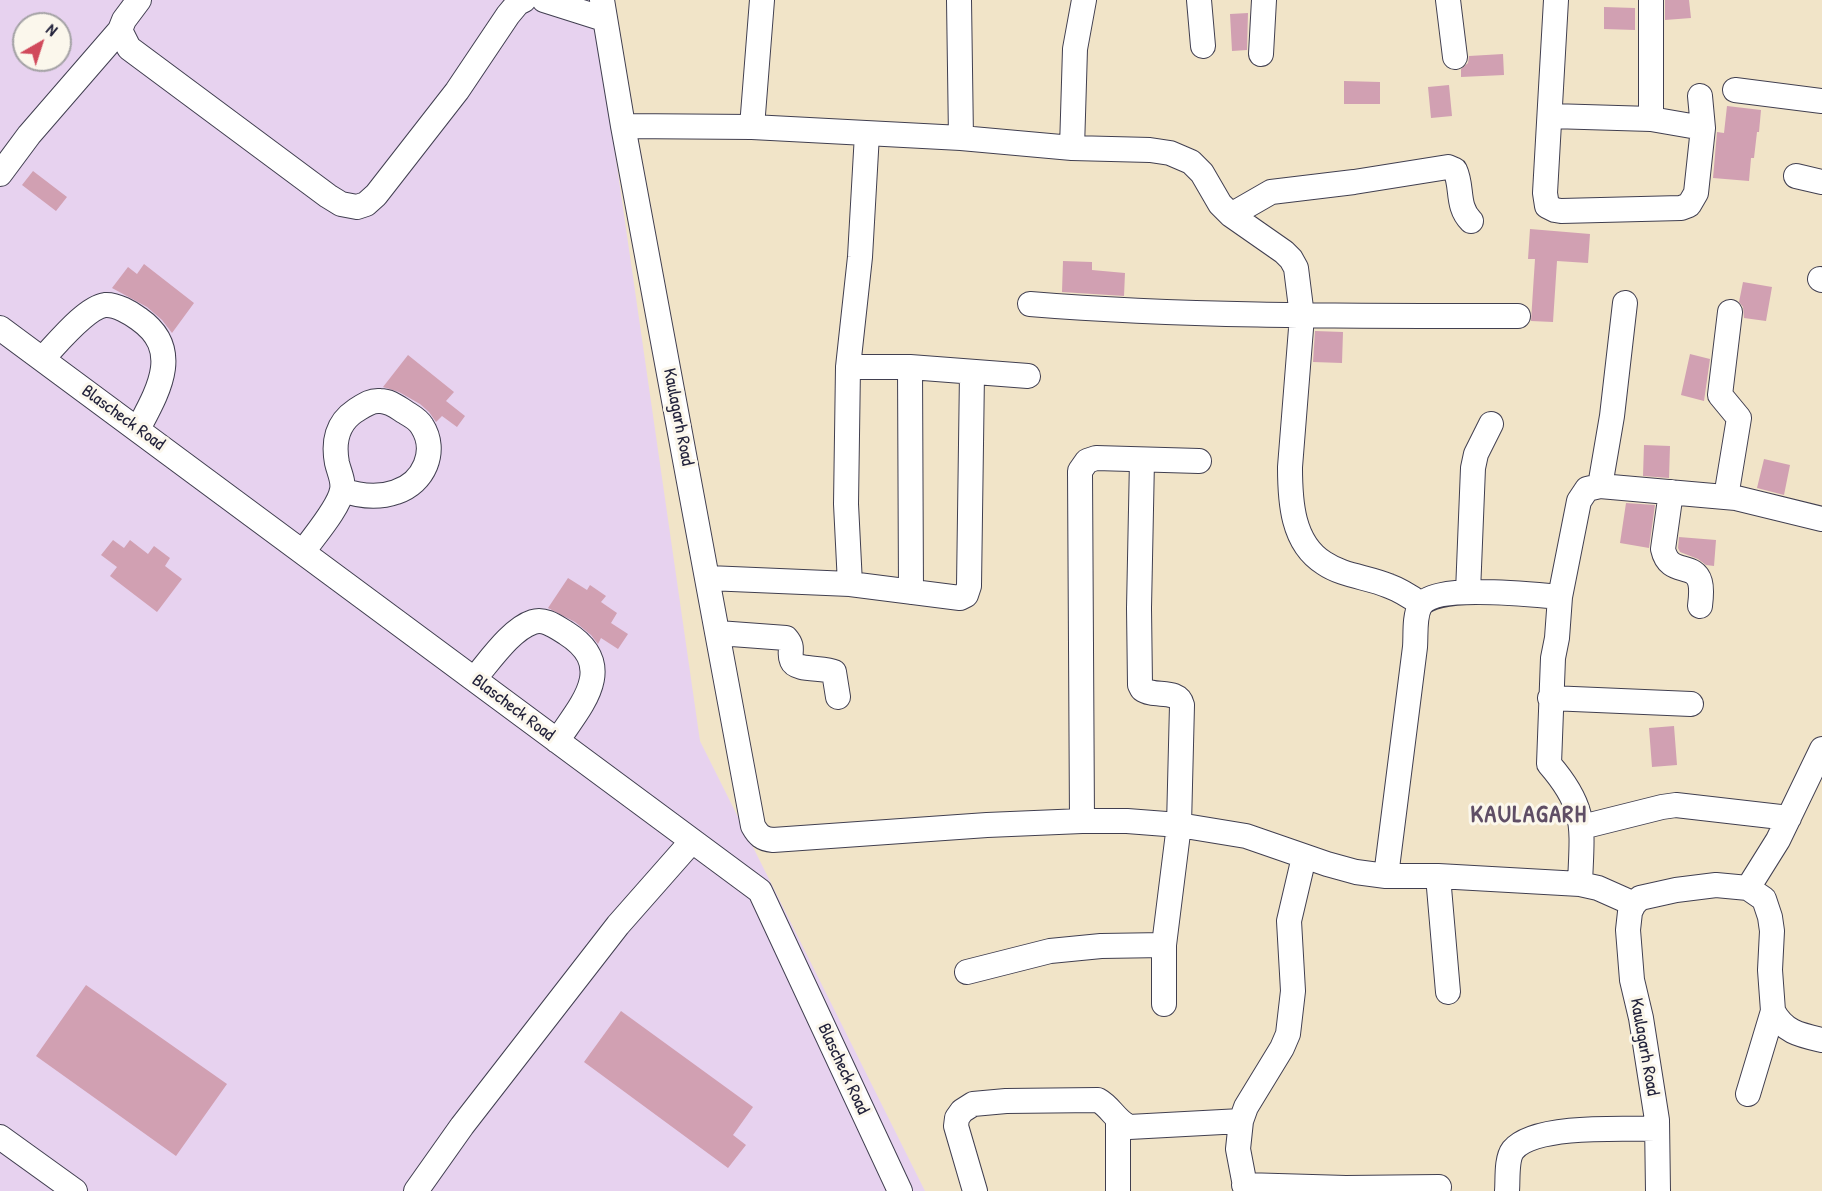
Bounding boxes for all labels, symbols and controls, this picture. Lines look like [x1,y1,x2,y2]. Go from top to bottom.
north arrow [12,12,72,72]
text: N [42,18,62,41]
street label: Kaulagarh Road [658,366,698,468]
street label: Blascheck Road [77,381,169,455]
street label: Blascheck Road [467,670,559,746]
district label: KAULAGARH [1471,802,1587,830]
street label: Kaulagarh Road [1625,997,1663,1097]
street label: Blascheck Road [813,1020,873,1118]

